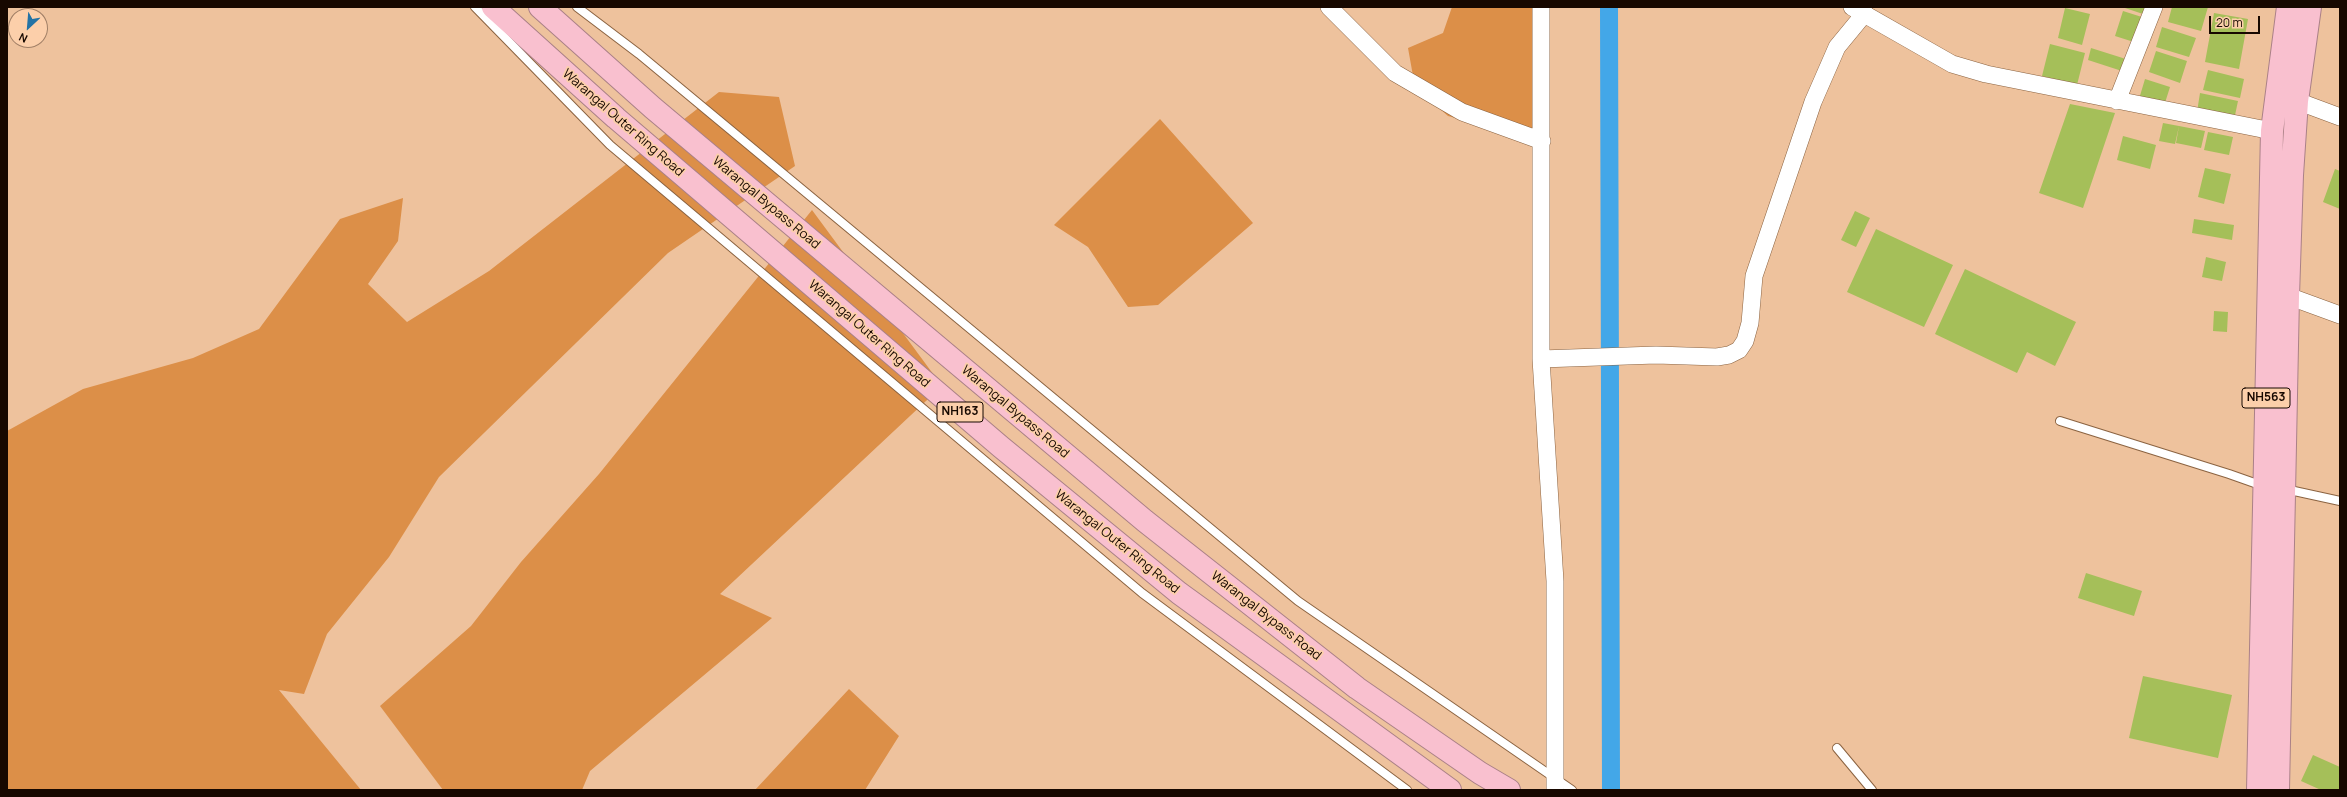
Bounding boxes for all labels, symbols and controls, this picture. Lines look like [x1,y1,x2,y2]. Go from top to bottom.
north arrow [8,8,48,48]
scale bar [2211,8,2262,34]
text: 20 m [2216,14,2243,31]
text: N [16,30,30,47]
street label: Warangal Outer Ring Road [559,66,687,180]
street label: Warangal Bypass Road [709,153,823,253]
street label: Warangal Outer Ring Road [805,277,933,391]
street label: Warangal Bypass Road [958,362,1072,462]
road number: NH563 [2242,388,2290,408]
road number: NH163 [937,402,983,422]
street label: Warangal Outer Ring Road [1052,487,1182,597]
street label: Warangal Bypass Road [1208,568,1324,664]

